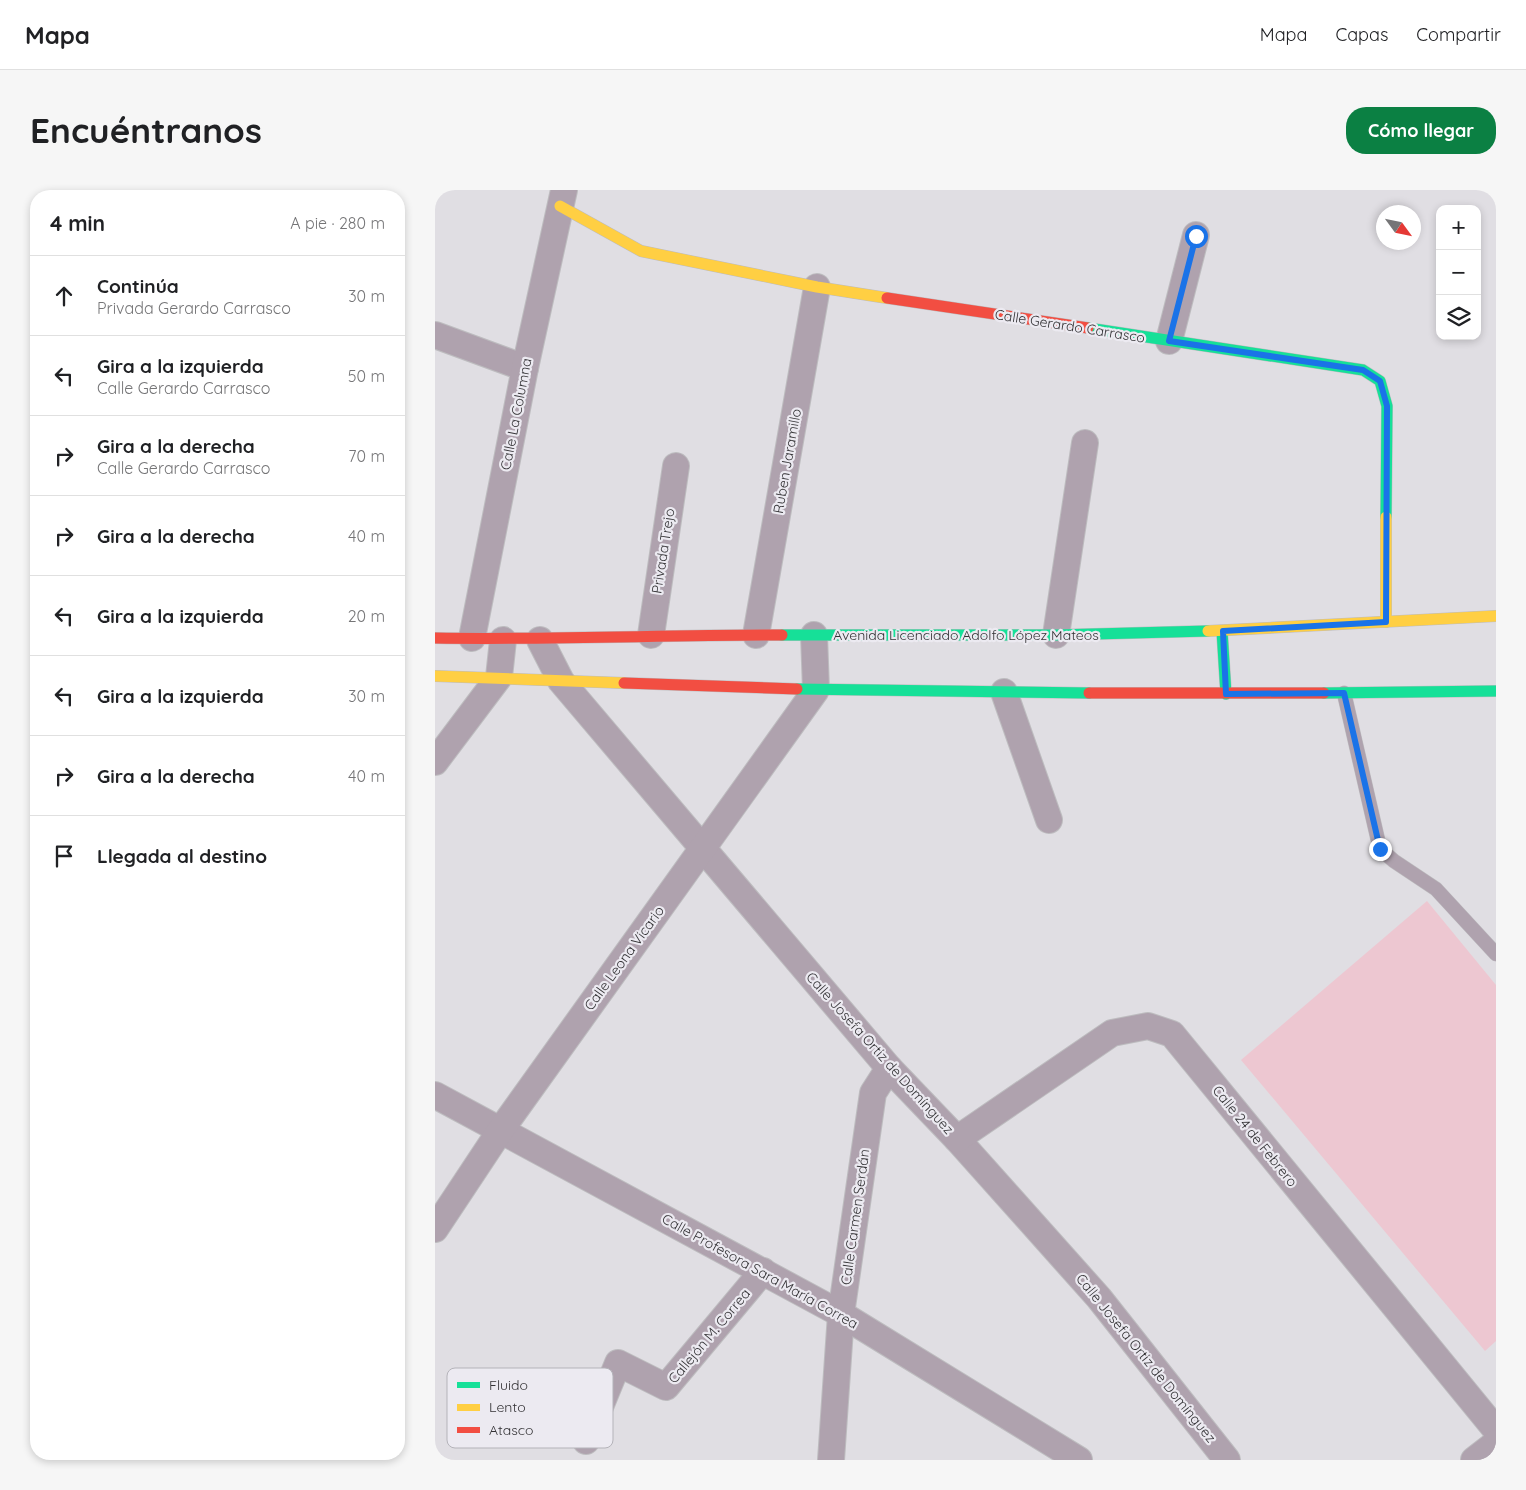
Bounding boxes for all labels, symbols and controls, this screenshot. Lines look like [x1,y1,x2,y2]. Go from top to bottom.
text: Mapa [25,20,90,50]
text: Mapa [1260,23,1307,46]
text: Capas [1335,23,1388,46]
text: Compartir [1416,23,1501,46]
button: Cómo llegar [1346,107,1496,154]
text: Encuéntranos [30,108,262,152]
north arrow [1376,205,1421,250]
map controls [1436,205,1481,340]
button: + [1436,205,1481,250]
text: 4 min [50,210,105,236]
text: A pie · 280 m [290,213,385,233]
route start [1185,225,1208,248]
button: − [1436,250,1481,295]
text: Continúa [97,274,179,298]
icon: ahead [50,282,78,310]
text: 30 m [348,286,385,306]
button: layers [1436,295,1481,340]
text: Privada Gerardo Carrasco [97,298,291,318]
street label: Calle Gerardo Carrasco [994,305,1146,347]
text: Gira a la izquierda [97,354,264,378]
street label: Calle La Columna [496,357,536,471]
icon: left [50,362,78,390]
text: 50 m [348,366,385,386]
text: Calle Gerardo Carrasco [97,378,271,398]
street label: Ruben Jaramillo [769,407,805,515]
text: Gira a la derecha [97,434,255,458]
icon: right [50,442,78,470]
text: 70 m [348,446,385,466]
text: Calle Gerardo Carrasco [97,458,271,478]
street label: Privada Trejo [647,507,679,595]
icon: right [50,522,78,550]
text: Gira a la derecha [97,524,255,548]
text: 40 m [348,526,385,546]
icon: left [50,602,78,630]
text: Gira a la izquierda [97,604,264,628]
text: 20 m [348,606,385,626]
street label: Avenida Licenciado Adolfo López Mateos [833,626,1099,644]
icon: left [50,682,78,710]
text: Gira a la izquierda [97,684,264,708]
text: 30 m [348,686,385,706]
icon: right [50,762,78,790]
text: Gira a la derecha [97,764,255,788]
text: 40 m [348,766,385,786]
route end [1369,838,1392,861]
icon: arrive [50,842,78,870]
text: Llegada al destino [97,844,267,868]
street label: Calle Leona Vicario [580,902,668,1014]
street label: Calle Josefa Ortiz de Domínguez [802,968,958,1138]
street label: Calle 24 de Febrero [1209,1082,1301,1190]
street label: Calle Carmen Serdán [837,1148,873,1286]
street label: Calle Profesora Sara María Correa [659,1209,861,1333]
street label: Calle Josefa Ortiz de Domínguez [1072,1270,1220,1446]
street label: Callejón M. Correa [664,1285,754,1387]
legend [447,1368,613,1448]
text: Fluido [489,1376,528,1394]
text: Lento [489,1398,526,1416]
text: Atasco [489,1421,534,1439]

